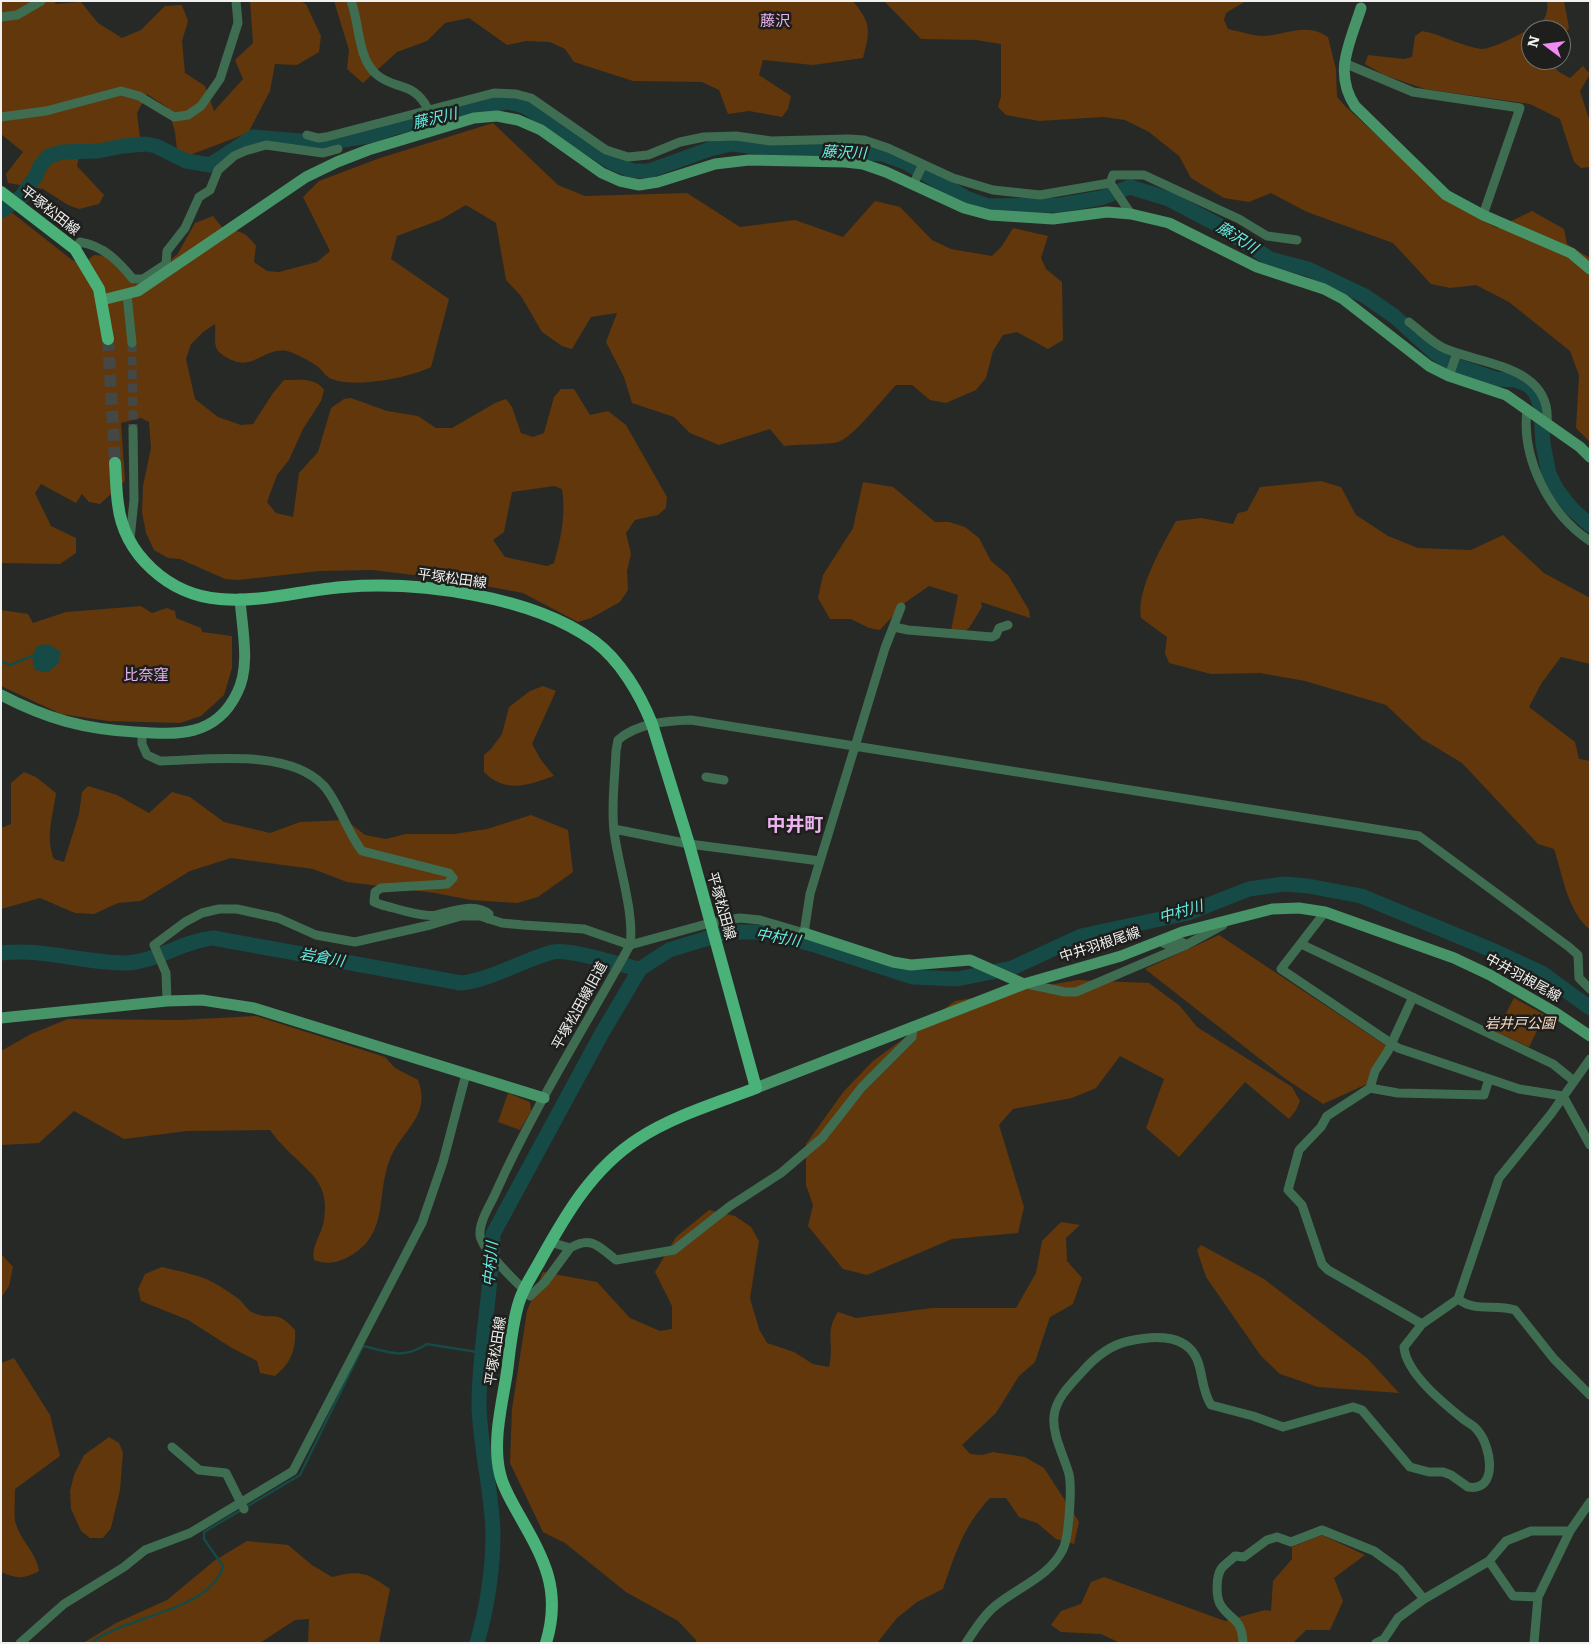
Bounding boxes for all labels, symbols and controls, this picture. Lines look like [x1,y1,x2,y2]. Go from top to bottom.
district label: 藤沢 [760,13,790,31]
north arrow [1521,20,1571,70]
text: N [1521,33,1544,50]
water label: 藤沢川 [411,105,459,133]
water label: 藤沢川 [821,143,867,163]
street label: 平塚松田線 [17,183,83,239]
water label: 藤沢川 [1213,218,1261,258]
street label: 平塚松田線 [416,566,488,592]
district label: 比奈窪 [124,667,168,685]
district label: 中井町 [767,814,823,836]
street label: 平塚松田線 [703,870,739,942]
water label: 中村川 [1157,897,1205,927]
street label: 中井羽根尾線 [1057,924,1143,966]
water label: 中村川 [754,925,802,951]
water label: 岩倉川 [298,945,346,971]
street label: 中井羽根尾線 [1482,950,1564,1006]
street label: 平塚松田線旧道 [549,959,611,1053]
park label: 岩井戸公園 [1485,1016,1555,1032]
water label: 中村川 [480,1241,502,1287]
street label: 平塚松田線 [482,1315,510,1387]

